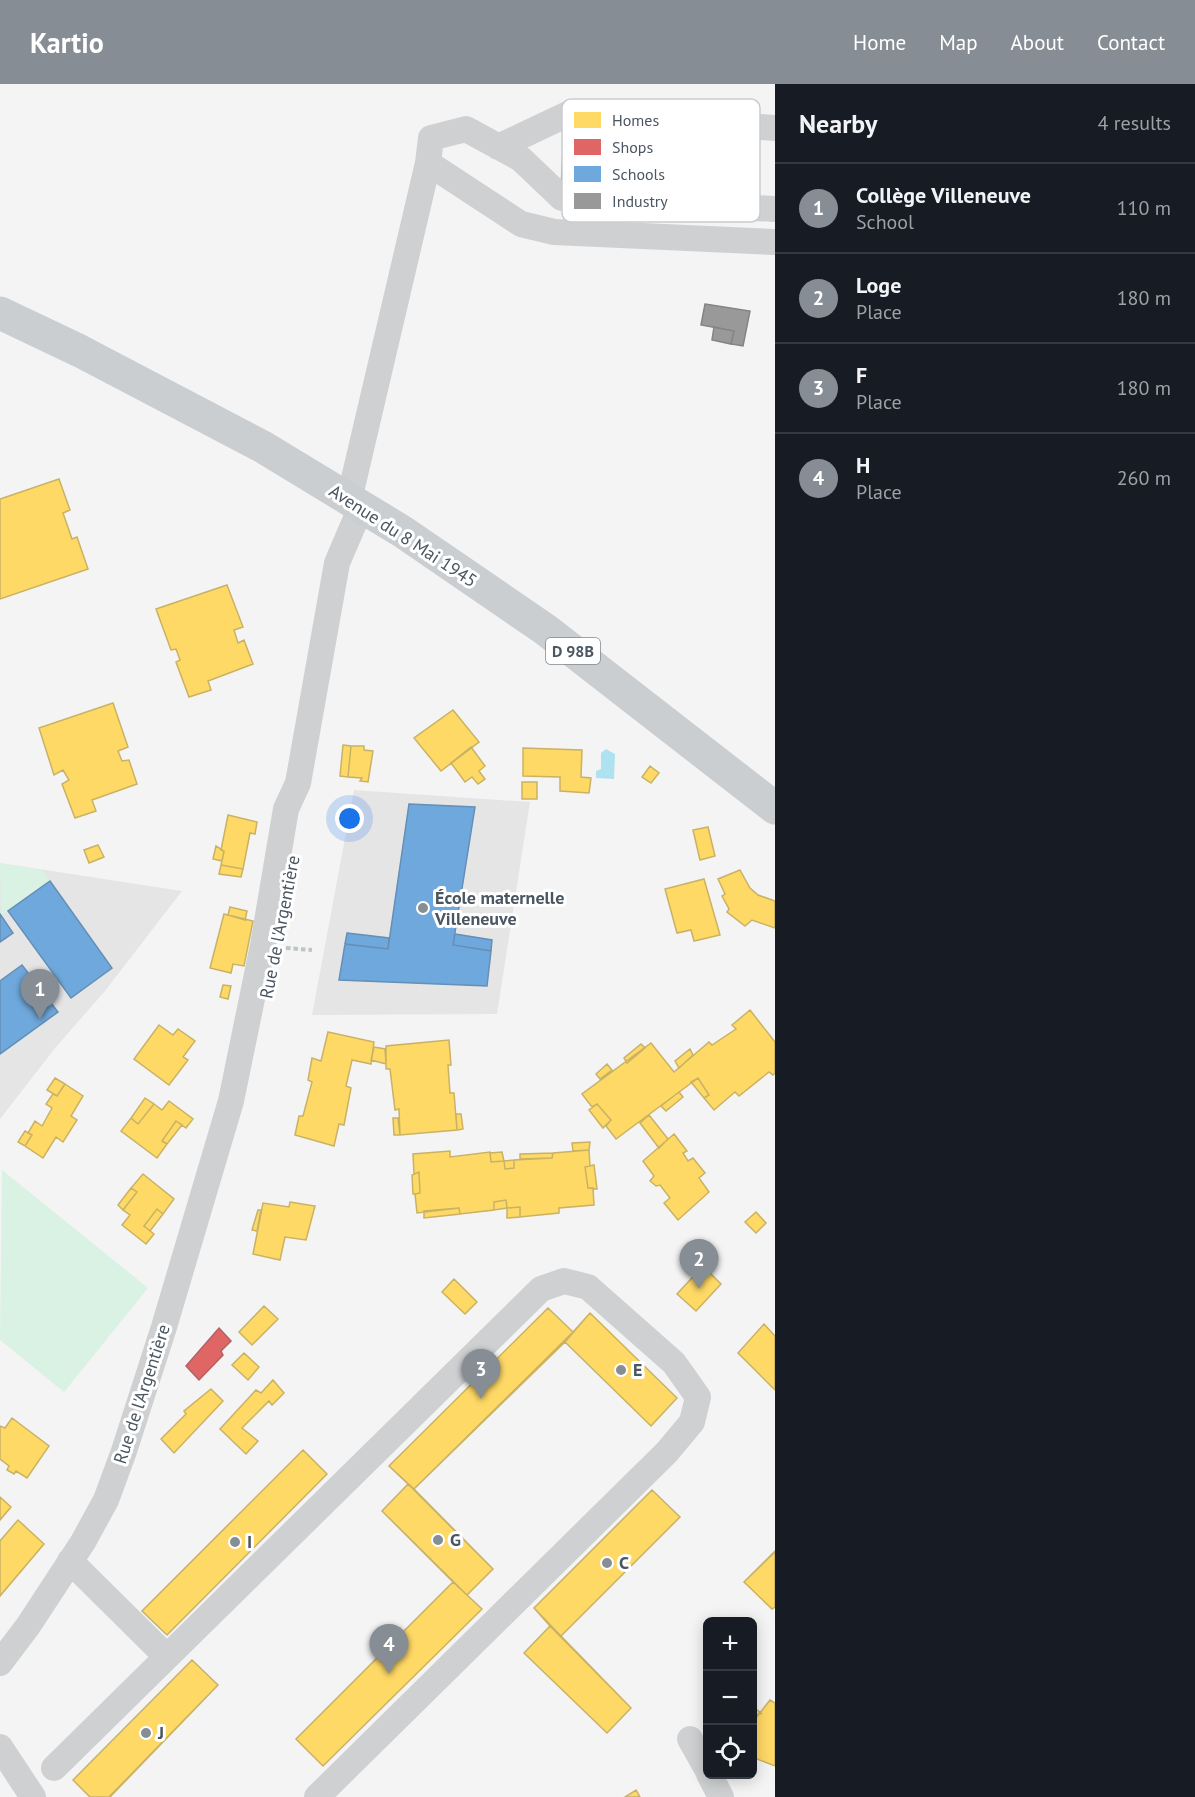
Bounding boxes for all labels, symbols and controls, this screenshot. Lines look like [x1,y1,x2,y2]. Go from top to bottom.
text: Kartio [30,24,104,61]
text: Home [853,29,906,56]
text: Map [939,29,978,56]
text: About [1011,29,1064,56]
text: Contact [1097,29,1165,56]
legend [562,99,760,222]
text: Nearby [799,107,877,140]
text: Homes [612,110,659,130]
text: 4 results [1098,110,1171,136]
text: Shops [612,137,653,157]
text: Schools [612,164,665,184]
text: Collège Villeneuve [856,181,1031,209]
text: Industry [612,191,668,211]
text: 1 [813,195,824,221]
text: 110 m [1117,195,1171,221]
text: School [856,209,914,235]
text: Loge [856,271,901,299]
text: 2 [813,285,824,311]
text: 180 m [1117,285,1171,311]
text: Place [856,299,902,325]
text: F [856,361,867,389]
text: 3 [813,375,824,401]
text: 180 m [1117,375,1171,401]
text: Place [856,389,902,415]
text: H [856,451,870,479]
text: 4 [813,465,824,491]
text: 260 m [1117,465,1171,491]
street label: Avenue du 8 Mai 1945 [325,479,482,592]
text: Place [856,479,902,505]
road number: D 98B [546,638,600,664]
your location [335,804,364,833]
street label: Rue de l'Argentière [254,853,305,1000]
place label: École maternelle Villeneuve [434,886,564,930]
marker: École maternelle Villeneuve [416,901,430,915]
pin: 1 [20,970,60,1019]
pin: 2 [680,1240,718,1289]
street label: Rue de l'Argentière [108,1321,175,1467]
pin: 3 [462,1350,500,1399]
place label: E [633,1358,642,1381]
marker: E [614,1363,628,1377]
place label: G [450,1528,461,1551]
place label: I [247,1530,252,1553]
marker: G [431,1533,445,1547]
marker: I [228,1535,242,1549]
place label: C [619,1551,629,1574]
marker: C [600,1556,614,1570]
map controls [703,1617,757,1779]
button: + [703,1617,757,1671]
pin: 4 [370,1624,408,1674]
button: − [703,1671,757,1725]
place label: J [157,1721,164,1744]
button: locate [703,1725,757,1779]
marker: J [139,1726,153,1740]

